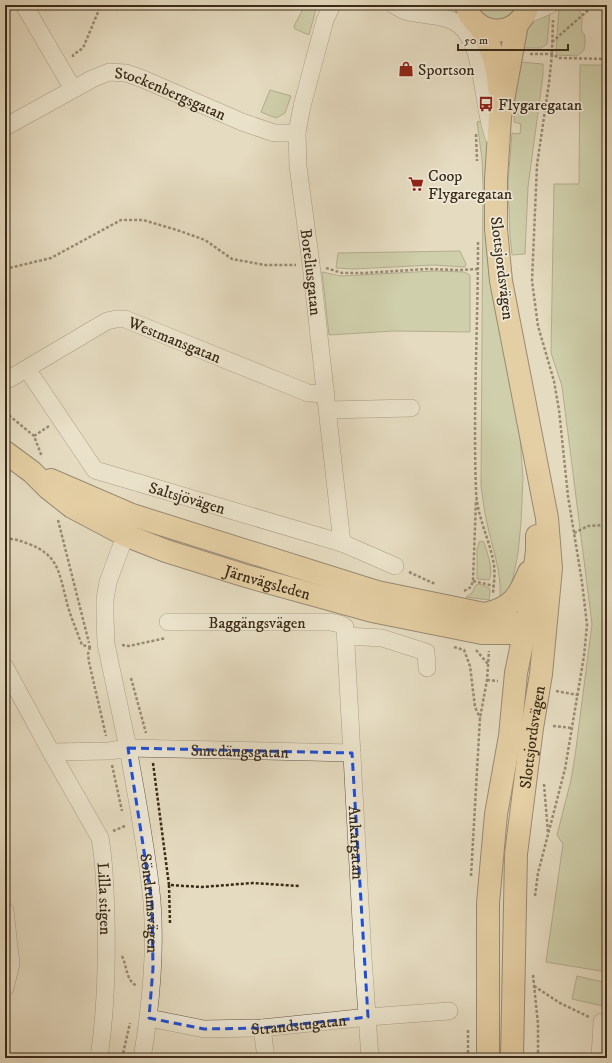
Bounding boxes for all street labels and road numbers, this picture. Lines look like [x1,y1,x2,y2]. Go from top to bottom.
street label: Stockenbergsgatan [114,63,229,125]
street label: Slottsjordsvägen [486,215,518,322]
street label: Boreliusgatan [295,228,326,317]
street label: Westmansgatan [124,312,225,368]
street label: Saltsjövägen [146,477,228,519]
street label: Järnvägsleden [220,560,313,605]
street label: Baggängsvägen [208,613,306,633]
street label: Slottsjordsvägen [515,684,550,790]
street label: Smedängsgatan [190,740,290,763]
street label: Ankargatan [344,805,368,881]
street label: Söndrumsvägen [135,852,162,954]
street label: Lilla stigen [92,862,115,936]
street label: Strandstugatan [251,1010,348,1039]

